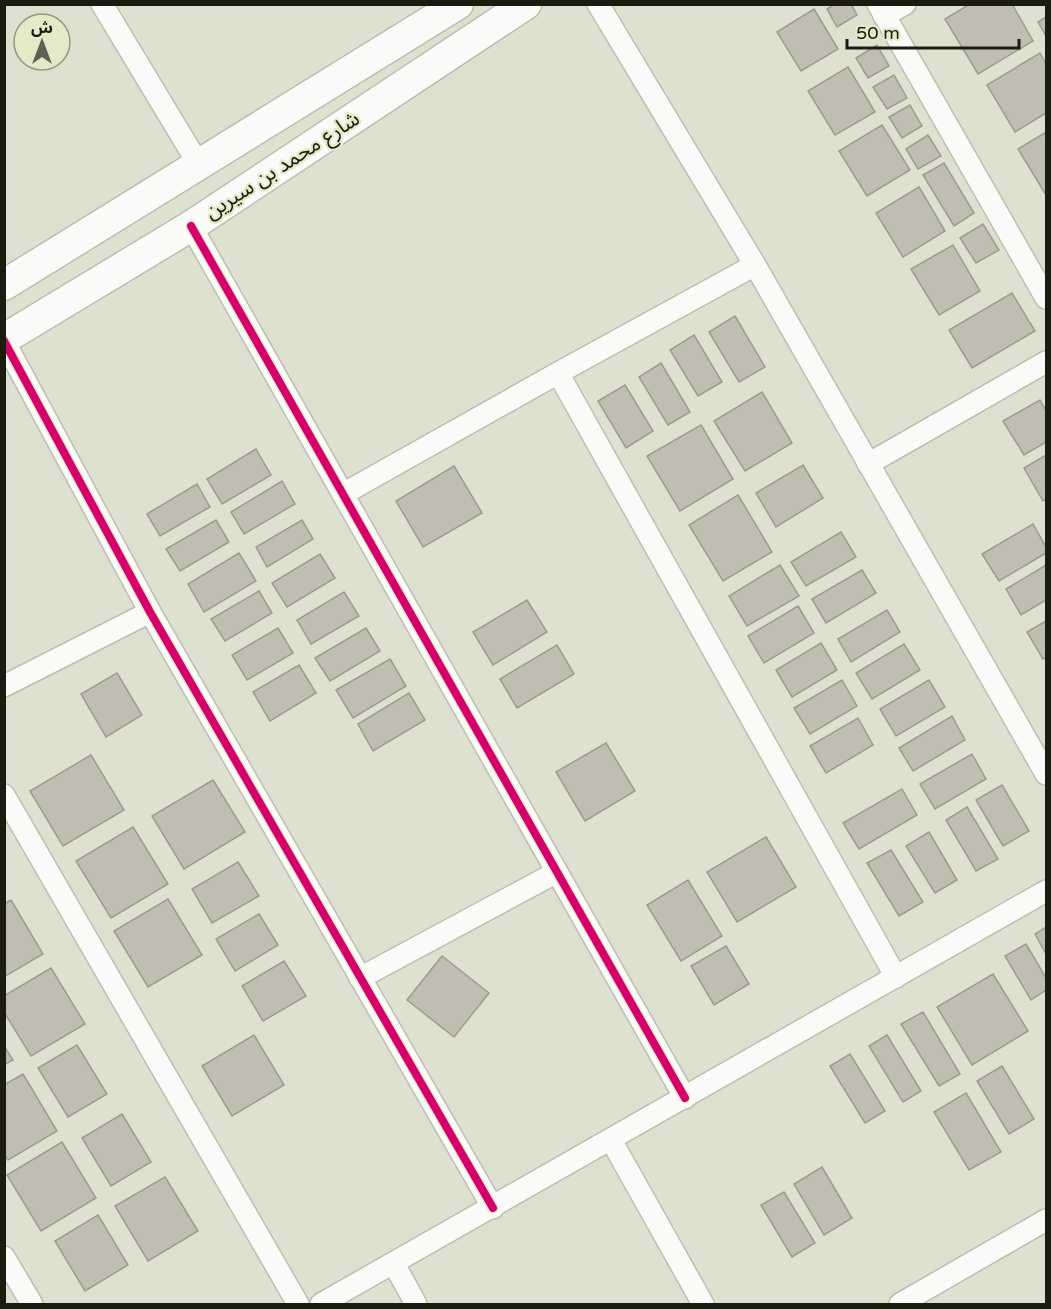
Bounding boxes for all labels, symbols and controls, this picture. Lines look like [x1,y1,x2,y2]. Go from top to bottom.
north arrow [12,12,72,72]
scale bar [847,12,1020,50]
text: ش [31,18,53,38]
text: 50 m [856,22,900,44]
street label: شارع محمد بن سيرين [200,106,365,226]

